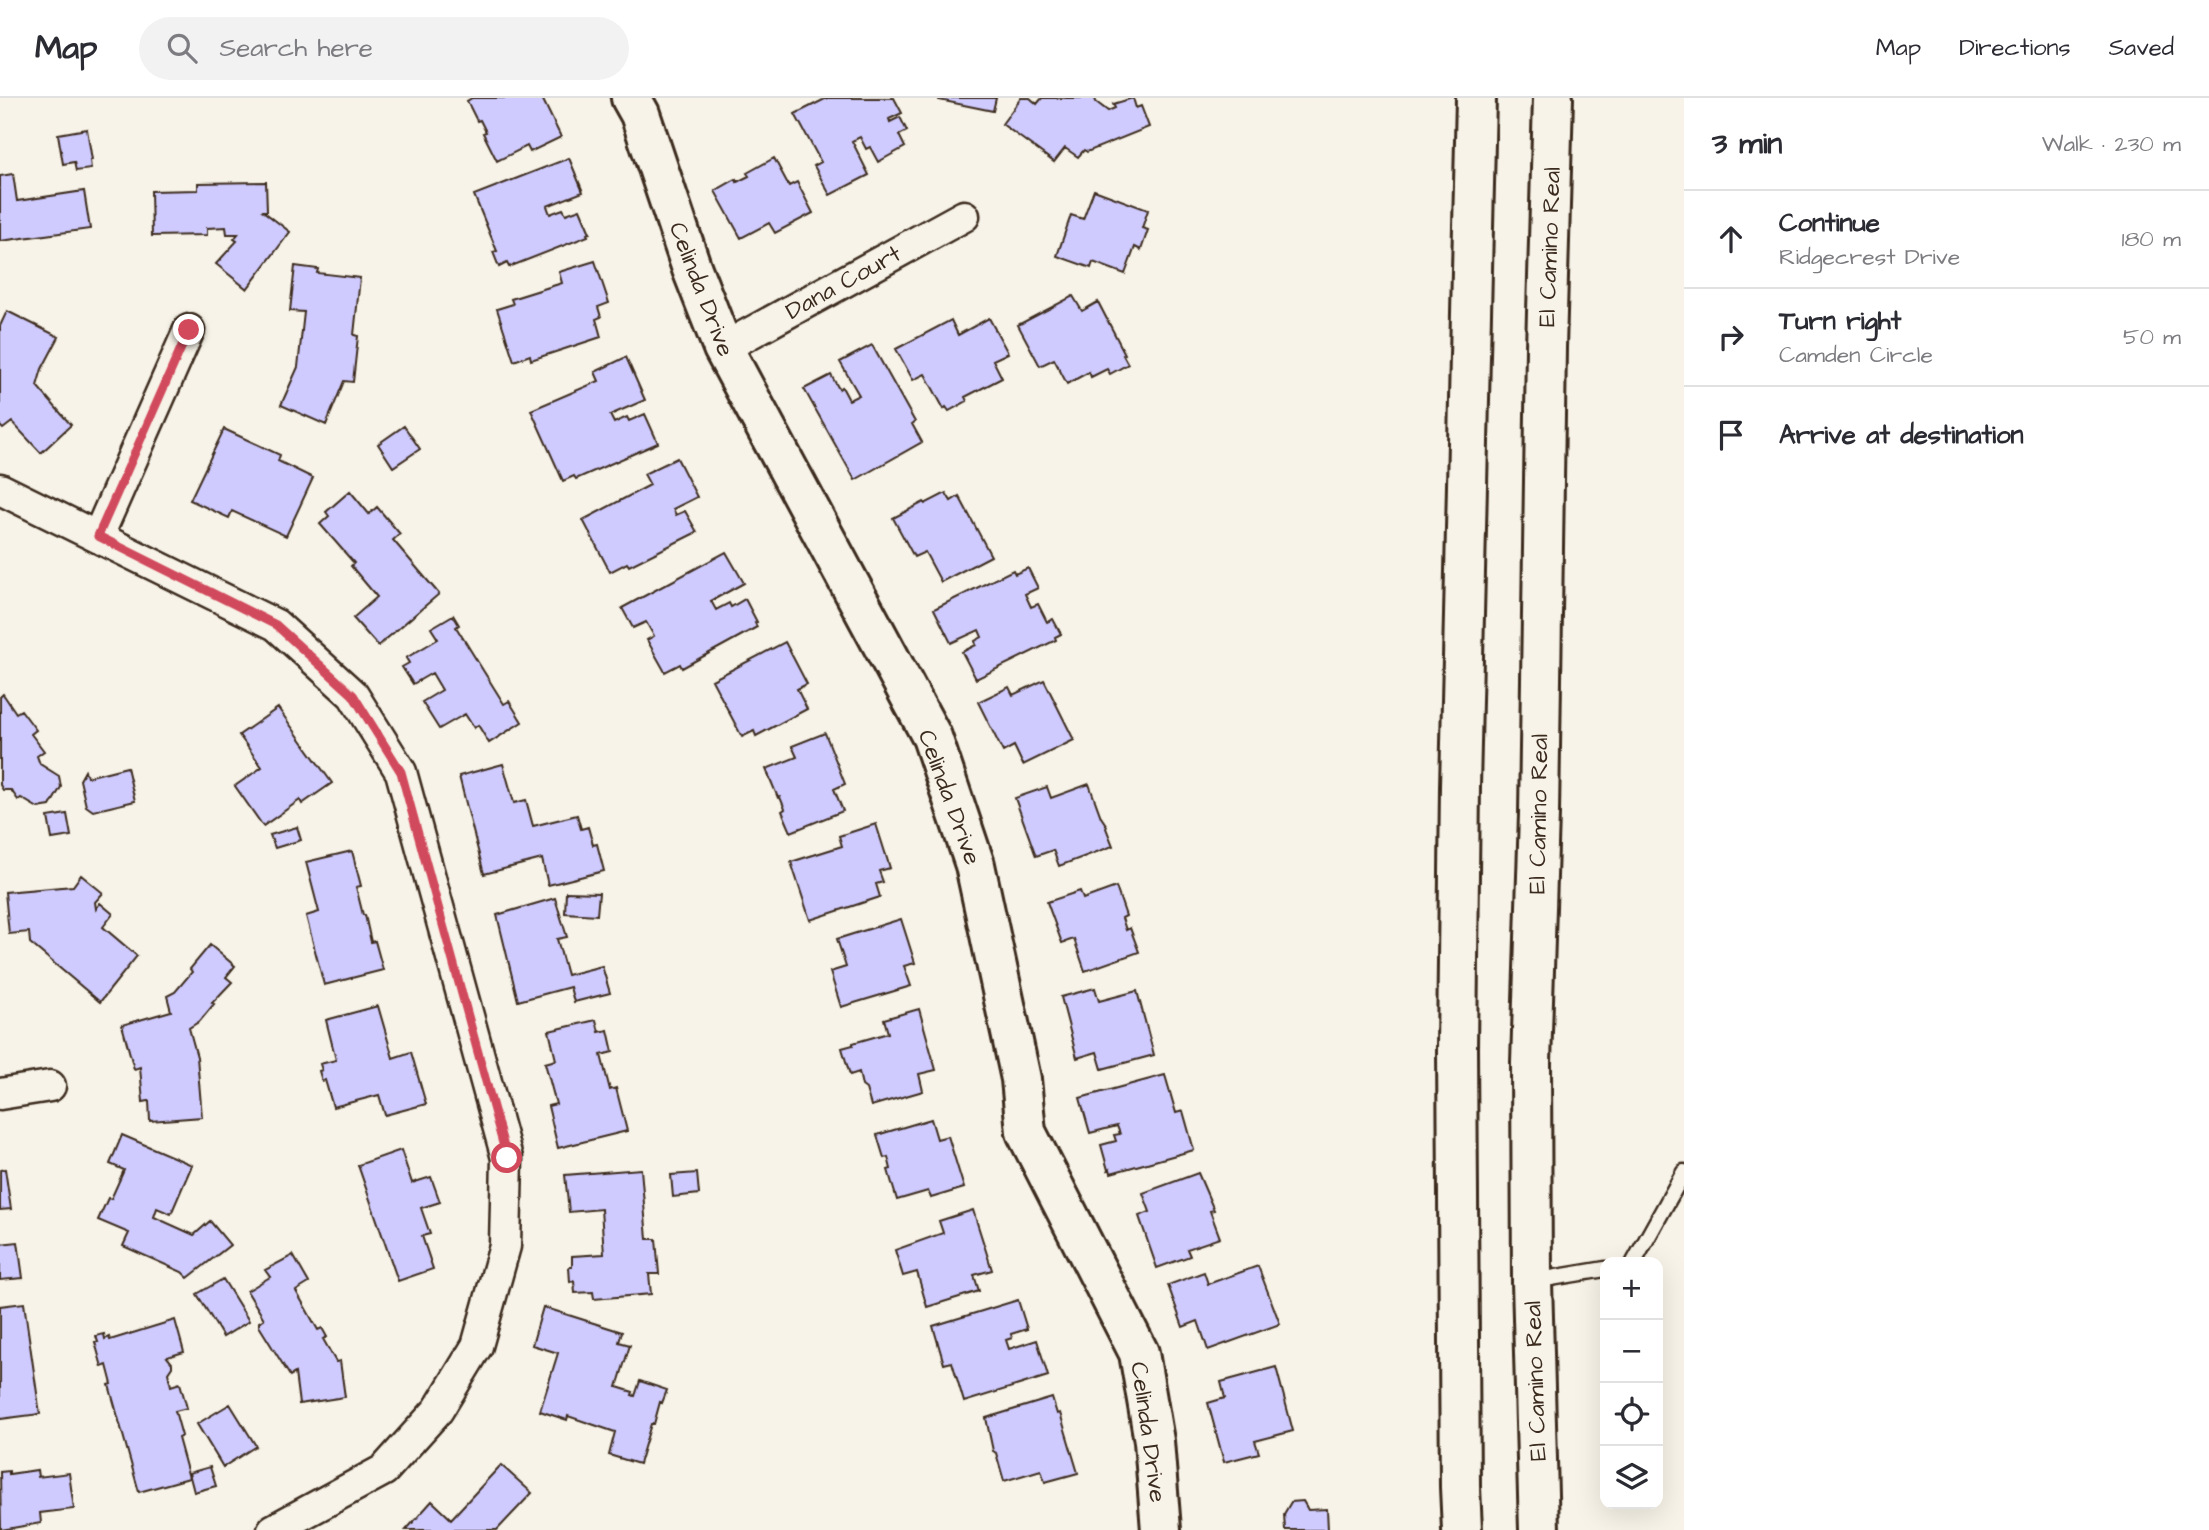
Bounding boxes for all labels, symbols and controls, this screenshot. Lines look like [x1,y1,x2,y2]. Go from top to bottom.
search box [139,17,629,80]
text: Map [35,25,97,71]
icon: search [163,29,201,67]
text: Search here [219,30,373,66]
text: Map [1876,31,1921,65]
text: Directions [1959,31,2071,65]
text: Saved [2109,31,2174,65]
text: 3 min [1712,123,1782,165]
text: Walk · 230 m [2042,128,2181,160]
street label: El Camino Real [1530,166,1570,328]
text: Continue [1779,205,1880,241]
street label: Celinda Drive [660,217,742,361]
icon: ahead [1712,220,1750,258]
text: 180 m [2122,223,2181,255]
street label: Dana Court [780,237,908,329]
text: Ridgecrest Drive [1779,241,1960,273]
text: Turn right [1779,303,1901,339]
route end [173,314,204,345]
icon: right [1712,318,1750,356]
text: 50 m [2123,321,2181,353]
text: Camden Circle [1779,339,1933,371]
icon: arrive [1712,416,1750,454]
text: Arrive at destination [1779,417,2024,453]
street label: Celinda Drive [909,725,989,870]
street label: El Camino Real [1521,734,1557,894]
route start [491,1142,522,1173]
map controls [1600,1257,1663,1509]
button: + [1600,1257,1663,1320]
street label: El Camino Real [1516,1300,1556,1462]
button: − [1600,1320,1663,1383]
street label: Celinda Drive [1121,1360,1175,1505]
button: locate [1600,1383,1663,1446]
button: layers [1600,1446,1663,1509]

